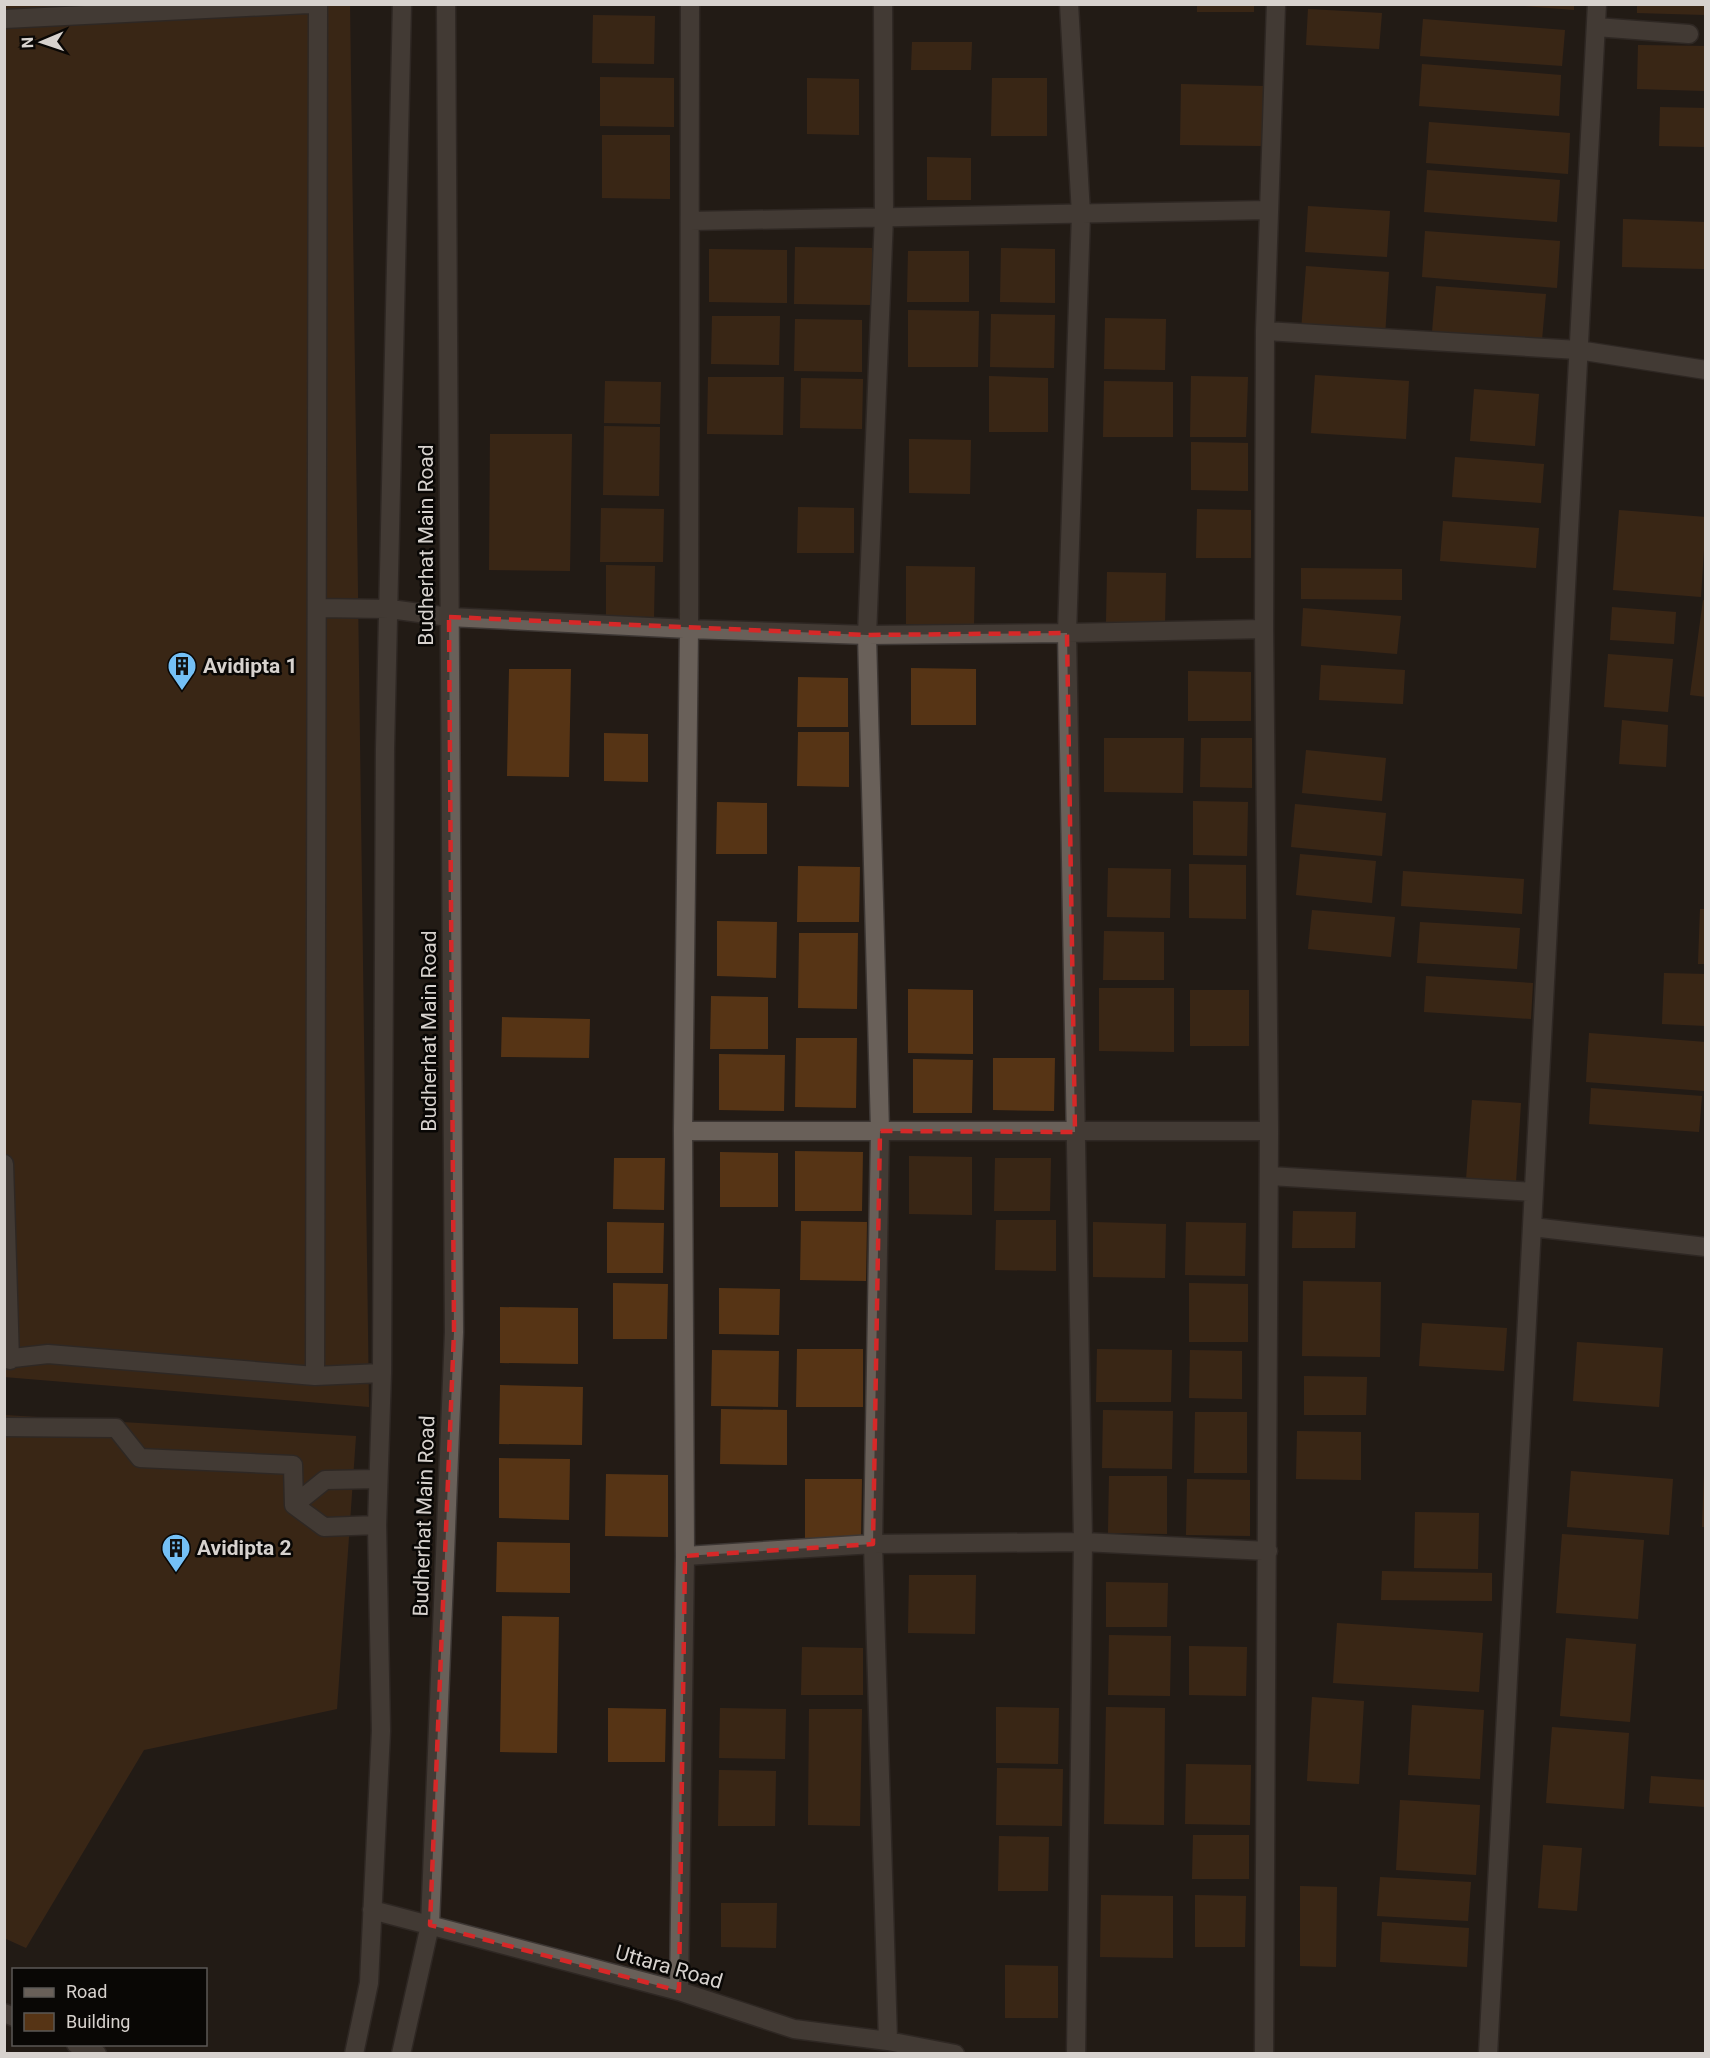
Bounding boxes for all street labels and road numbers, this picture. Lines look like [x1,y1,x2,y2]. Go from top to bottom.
street label: Budherhat Main Road [414,444,438,646]
street label: Budherhat Main Road [417,930,441,1132]
street label: Budherhat Main Road [408,1415,440,1617]
street label: Uttara Road [613,1940,725,1994]

